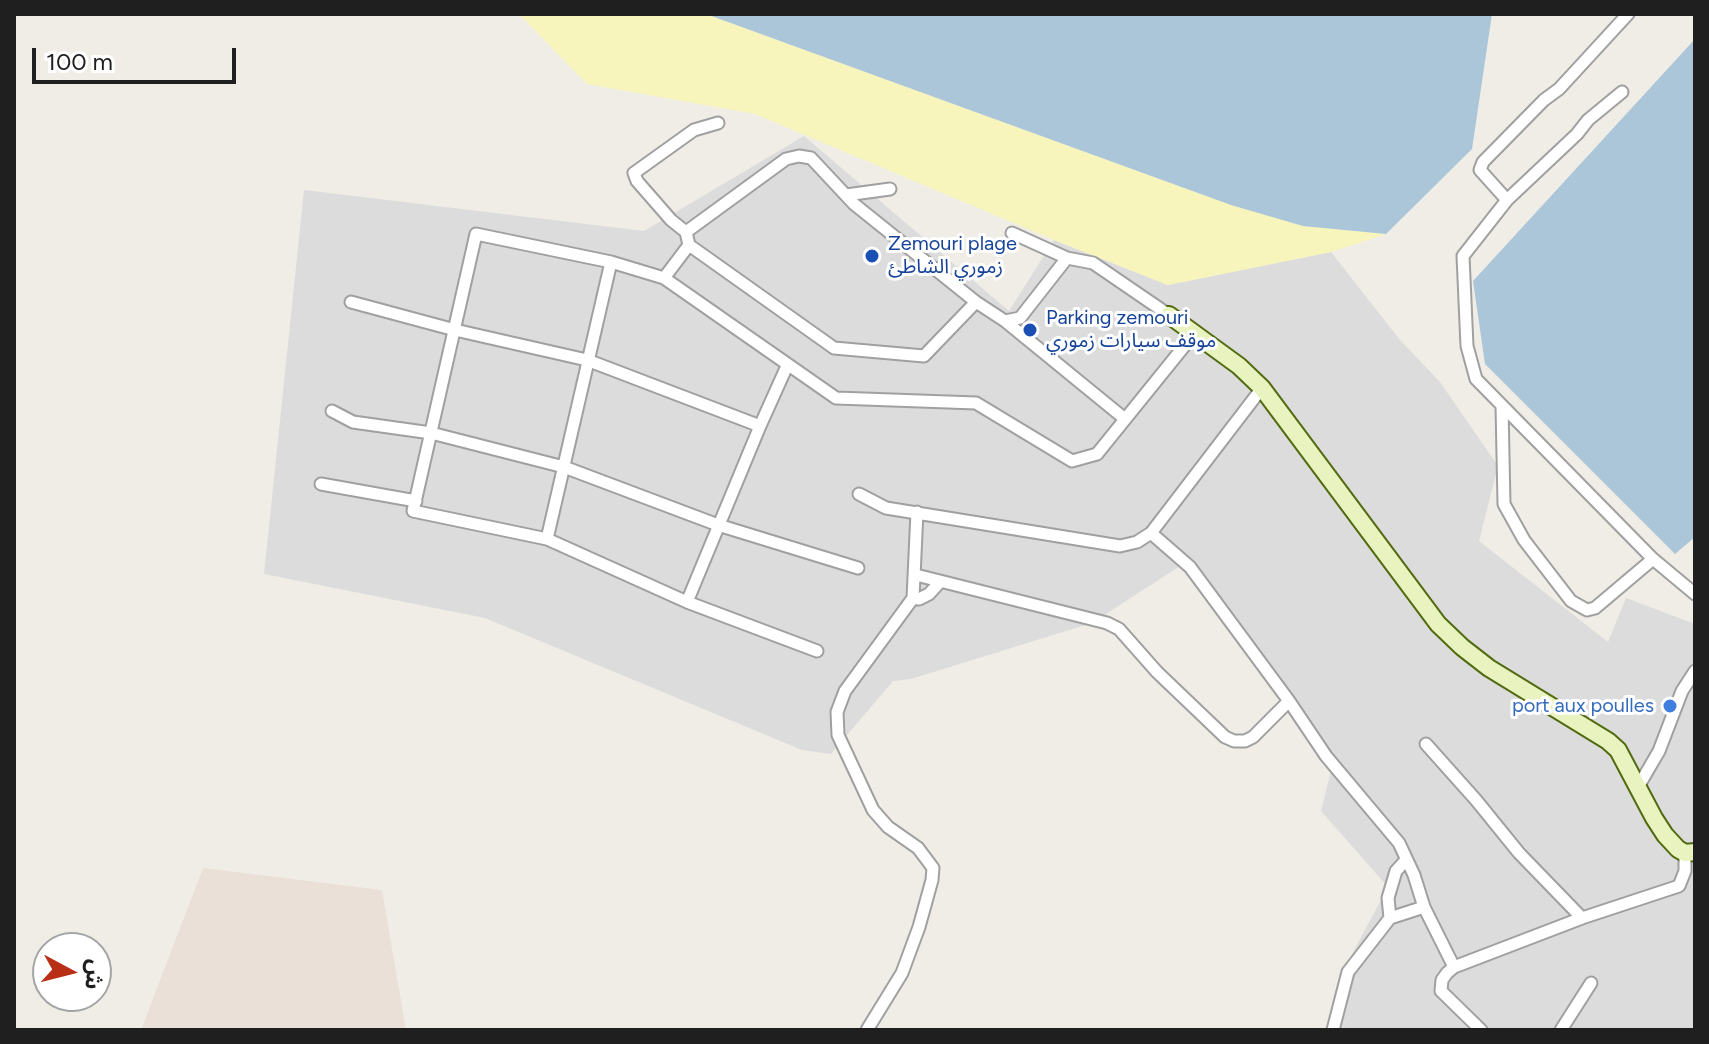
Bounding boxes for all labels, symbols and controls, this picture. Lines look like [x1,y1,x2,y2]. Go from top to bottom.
scale bar [36,32,240,82]
text: 100 m [46,47,113,76]
place label: Zemouri plage زموري الشاطئ [888,232,1017,279]
marker: Zemouri plage زموري الشاطئ [863,247,881,265]
place label: Parking zemouri موقف سيارات زموري [1046,306,1216,353]
marker: Parking zemouri موقف سيارات زموري [1021,321,1039,339]
place label: port aux poulles [1512,694,1654,718]
marker: port aux poulles [1661,697,1679,715]
north arrow [32,932,112,1012]
text: ش [79,958,110,991]

